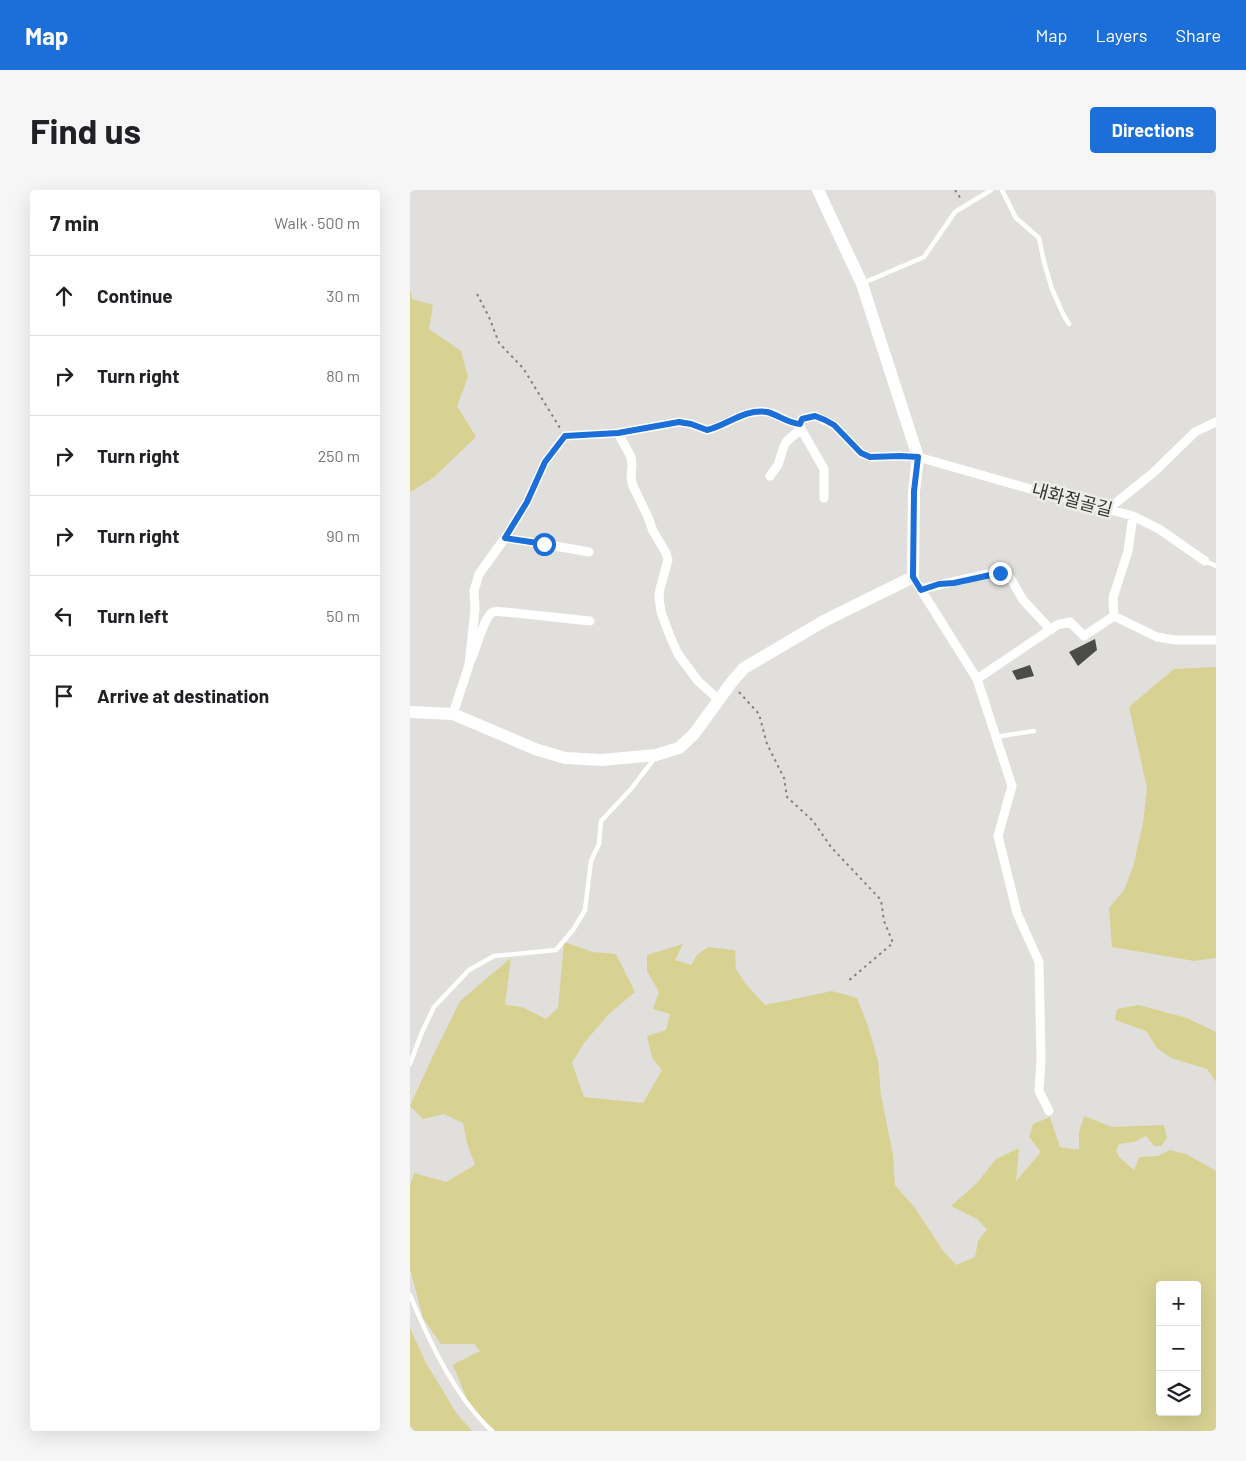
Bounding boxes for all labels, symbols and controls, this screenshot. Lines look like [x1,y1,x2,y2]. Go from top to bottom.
text: Map [25,21,68,50]
text: Map [1035,24,1067,46]
text: Layers [1095,24,1148,46]
text: Share [1176,24,1221,46]
button: Directions [1090,107,1216,153]
text: Find us [30,109,141,151]
text: 7 min [50,210,99,235]
text: Walk · 500 m [274,213,360,232]
icon: ahead [50,282,78,310]
text: Continue [97,284,173,307]
text: 30 m [326,286,360,305]
icon: right [50,362,78,390]
text: Turn right [97,364,179,387]
text: 80 m [326,366,360,385]
icon: right [50,442,78,470]
text: Turn right [97,444,179,467]
text: 250 m [318,446,360,465]
street label: 내화절골길 [1029,478,1115,520]
icon: right [50,522,78,550]
text: Turn right [97,524,179,547]
text: 90 m [326,526,360,545]
route start [533,533,556,556]
route end [989,562,1012,585]
icon: left [50,602,78,630]
text: Turn left [97,604,168,627]
text: 50 m [326,606,360,625]
icon: arrive [50,682,78,710]
text: Arrive at destination [97,684,269,707]
map controls [1156,1281,1201,1416]
button: + [1156,1281,1201,1326]
button: − [1156,1326,1201,1371]
button: layers [1156,1371,1201,1416]

